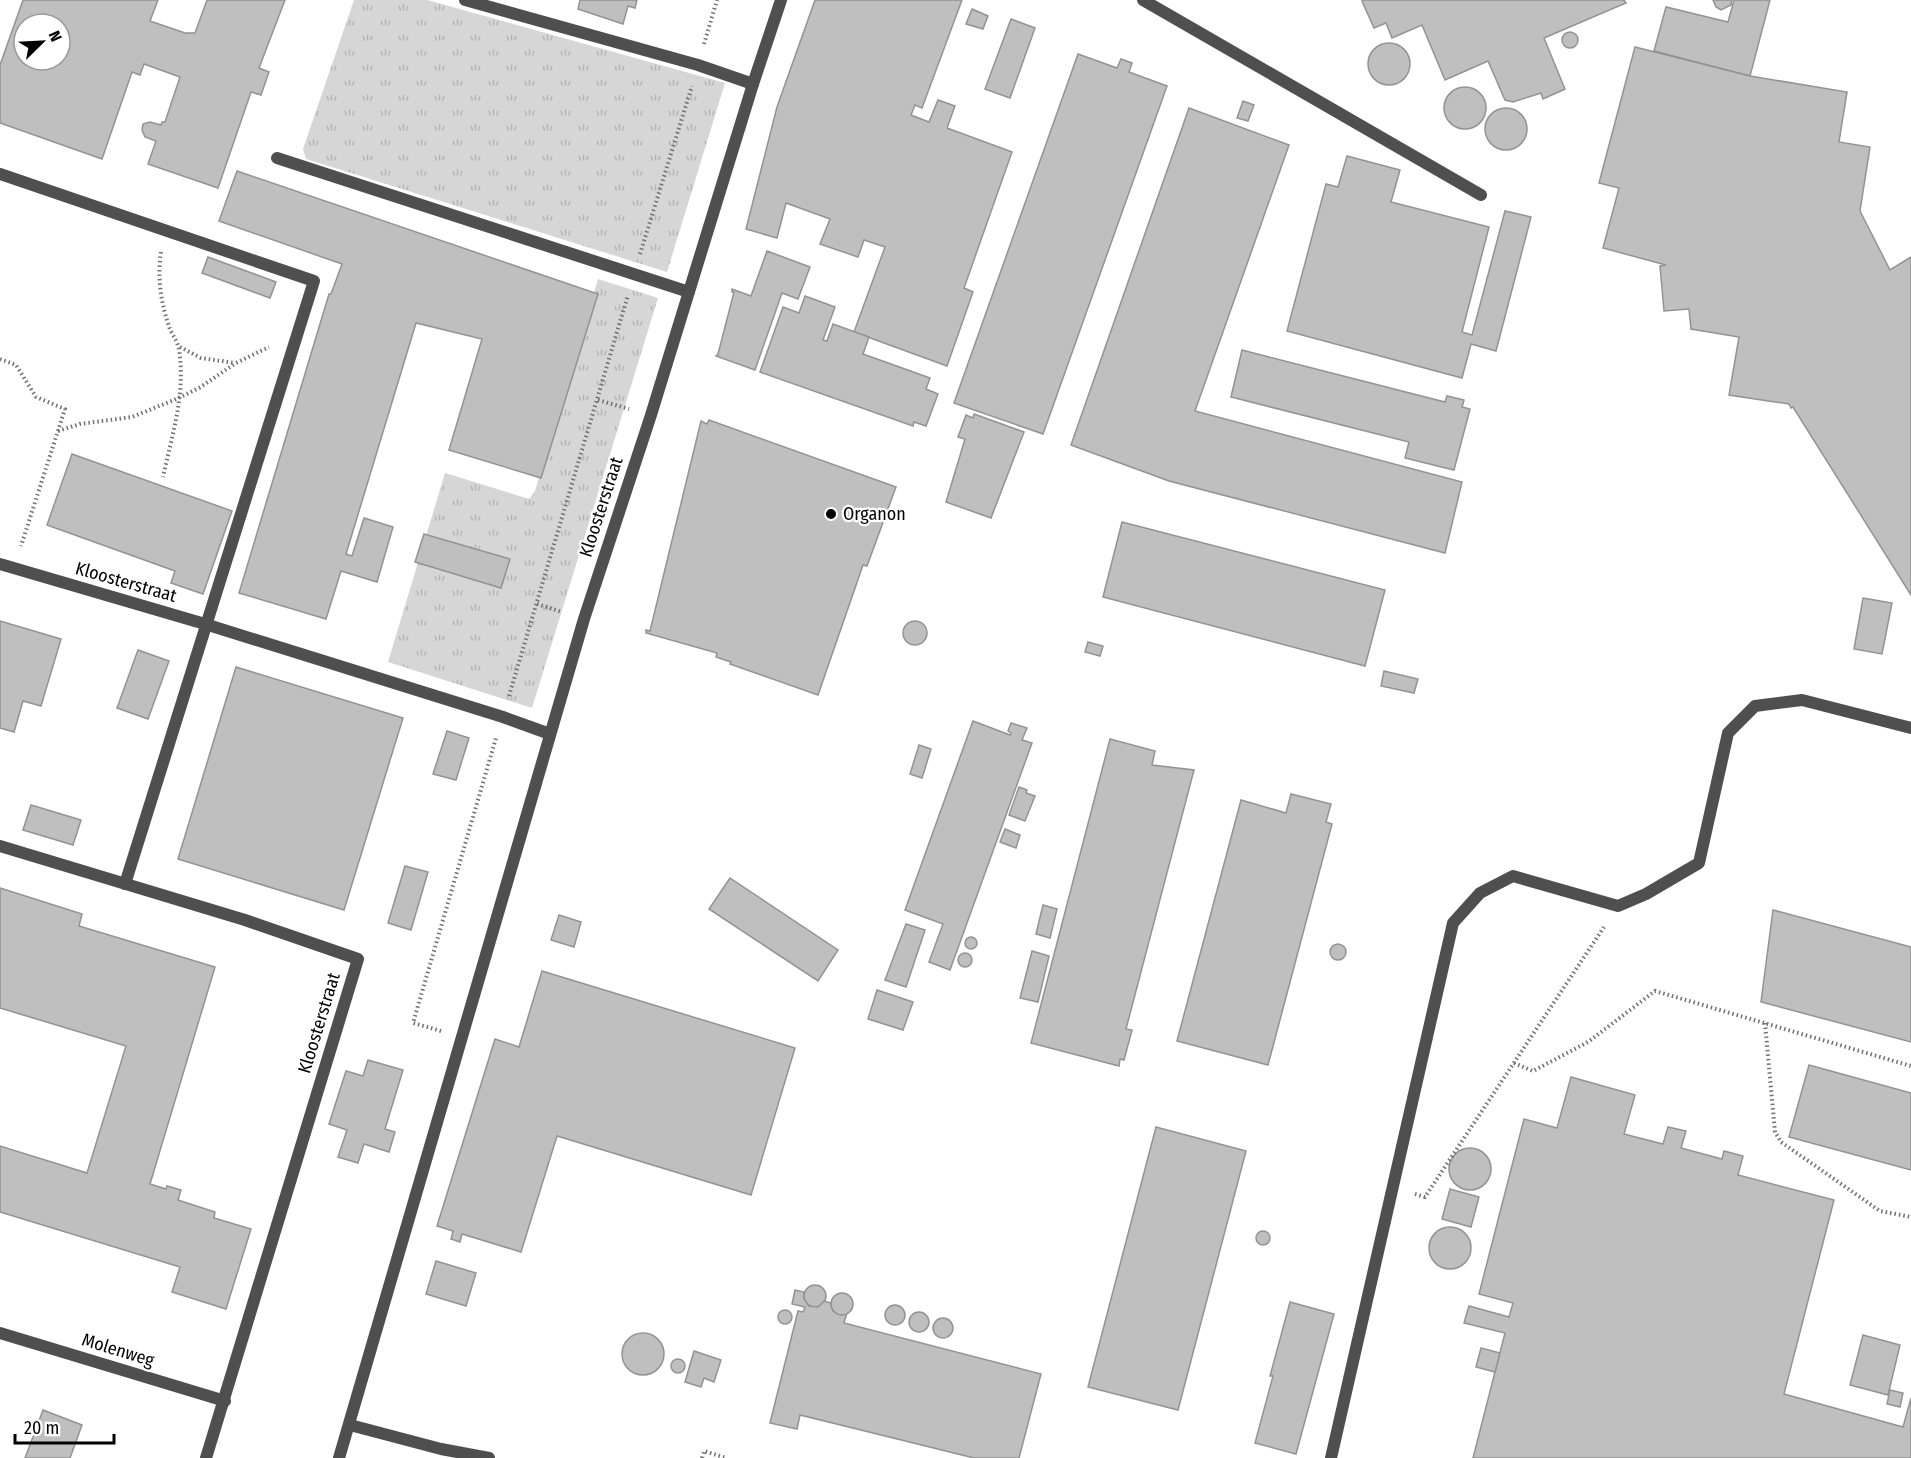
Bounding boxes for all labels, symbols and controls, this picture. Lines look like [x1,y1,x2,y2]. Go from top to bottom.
north arrow [12,12,72,72]
text: N [45,28,66,44]
street label: Kloosterstraat [574,454,628,560]
place label: Organon [843,503,906,525]
marker: Organon [824,507,838,521]
street label: Kloosterstraat [73,557,179,607]
street label: Kloosterstraat [293,970,345,1076]
street label: Molenweg [79,1329,157,1372]
scale bar [15,1407,114,1445]
text: 20 m [24,1417,59,1439]

